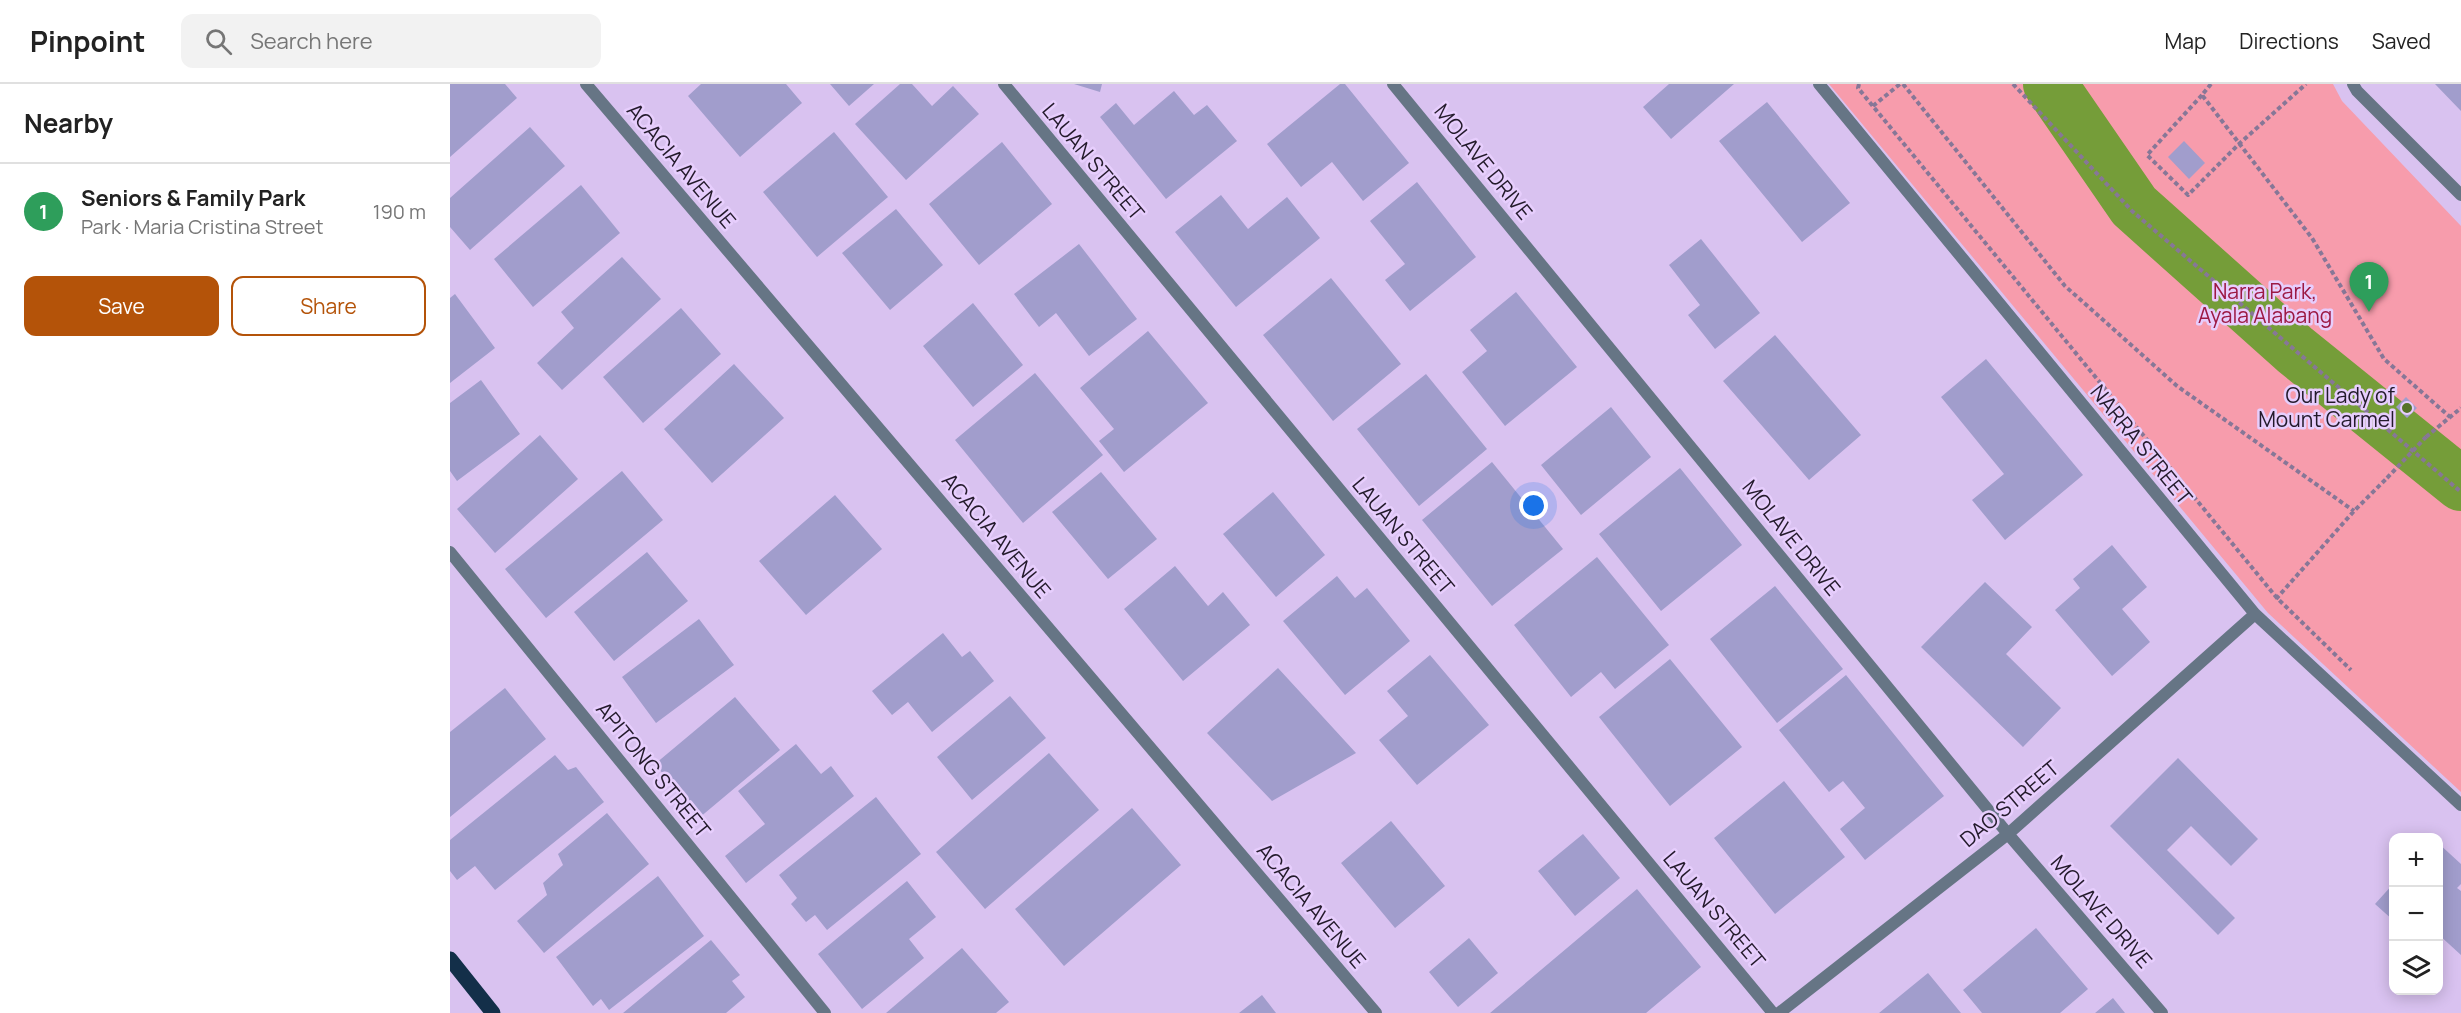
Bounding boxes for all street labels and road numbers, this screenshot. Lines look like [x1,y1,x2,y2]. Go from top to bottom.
street label: ACACIA AVENUE [621,97,742,234]
street label: LAUAN STREET [1037,97,1151,226]
street label: MOLAVE DRIVE [1428,98,1539,225]
street label: NARRA STREET [2085,379,2199,511]
street label: ACACIA AVENUE [936,467,1057,604]
street label: LAUAN STREET [1347,471,1461,600]
street label: MOLAVE DRIVE [1736,474,1847,601]
street label: APITONG STREET [590,696,718,844]
street label: DAO STREET [1954,753,2065,853]
street label: ACACIA AVENUE [1251,837,1372,974]
street label: LAUAN STREET [1658,845,1772,974]
street label: MOLAVE DRIVE [2045,849,2159,974]

